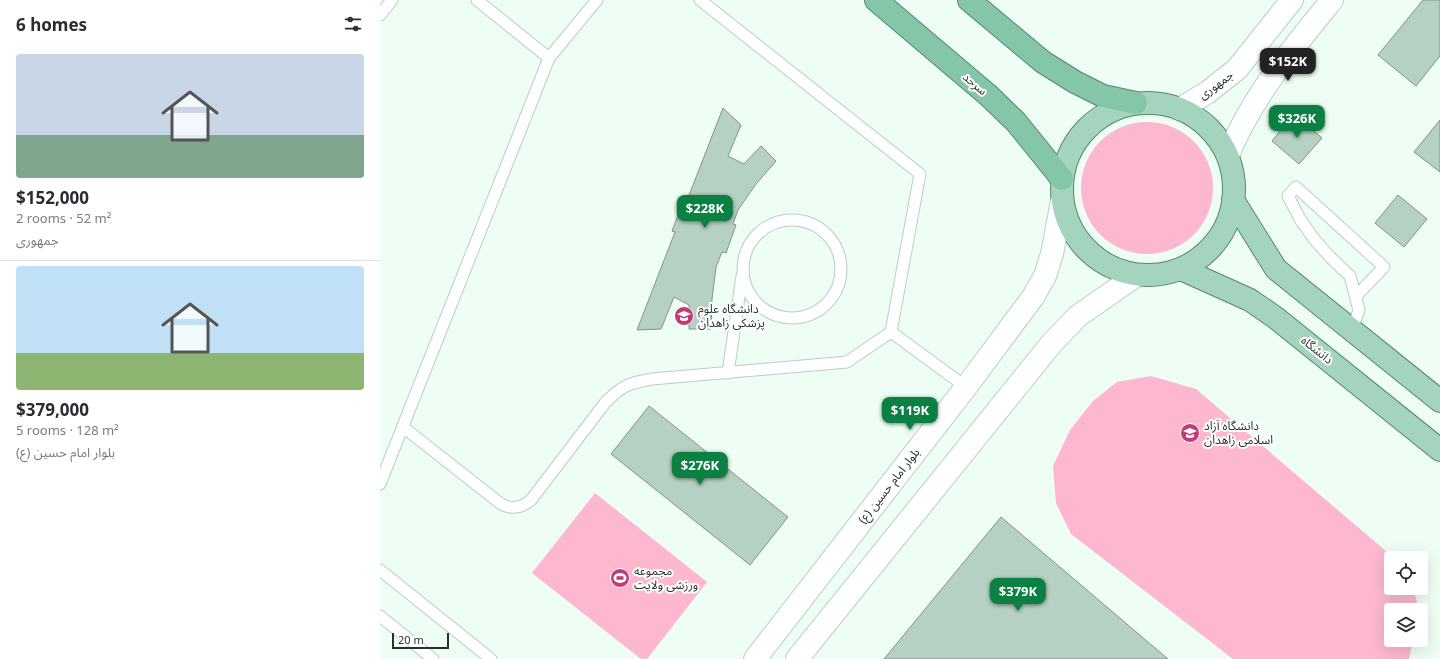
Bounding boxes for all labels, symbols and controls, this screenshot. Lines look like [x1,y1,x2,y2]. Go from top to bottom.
text: 6 homes [16,13,87,36]
icon: filters [342,13,364,35]
pin: $152K [1260,48,1316,82]
text: $152K [1269,52,1307,70]
street label: جمهوری [1195,66,1237,103]
street label: سرحد [959,68,991,99]
icon: home [154,80,226,152]
pin: $326K [1269,105,1325,139]
text: $326K [1278,109,1316,127]
text: $152,000 [16,186,89,209]
pin: $228K [677,195,733,229]
text: $228K [686,199,724,217]
text: 2 rooms · 52 m² [16,209,111,227]
text: جمهوری [16,231,59,249]
icon: home [154,292,226,364]
place label: دانشگاه علوم پزشکی زاهدان [698,300,765,331]
school or university icon: دانشگاه علوم پزشکی زاهدان [673,305,695,327]
street label: دانشگاه [1298,332,1337,368]
pin: $119K [882,397,938,431]
text: $379,000 [16,398,89,421]
text: $119K [891,401,929,419]
place label: دانشگاه آزاد اسلامی زاهدان [1204,417,1273,448]
text: 5 rooms · 128 m² [16,421,119,439]
school or university icon: دانشگاه آزاد اسلامی زاهدان [1179,422,1201,444]
text: بلوار امام حسین (ع) [16,443,115,461]
street label: بلوار امام حسین (ع) [854,444,924,528]
pin: $276K [672,452,728,486]
text: $276K [681,456,719,474]
map controls [1384,551,1428,647]
button: locate [1384,551,1428,595]
place label: مجموعه ورزشی ولایت [634,562,698,593]
sports icon: مجموعه ورزشی ولایت [609,567,631,589]
pin: $379K [990,578,1046,612]
text: $379K [999,582,1037,600]
button: layers [1384,603,1428,647]
scale bar [392,631,449,650]
text: 20 m [398,632,424,647]

